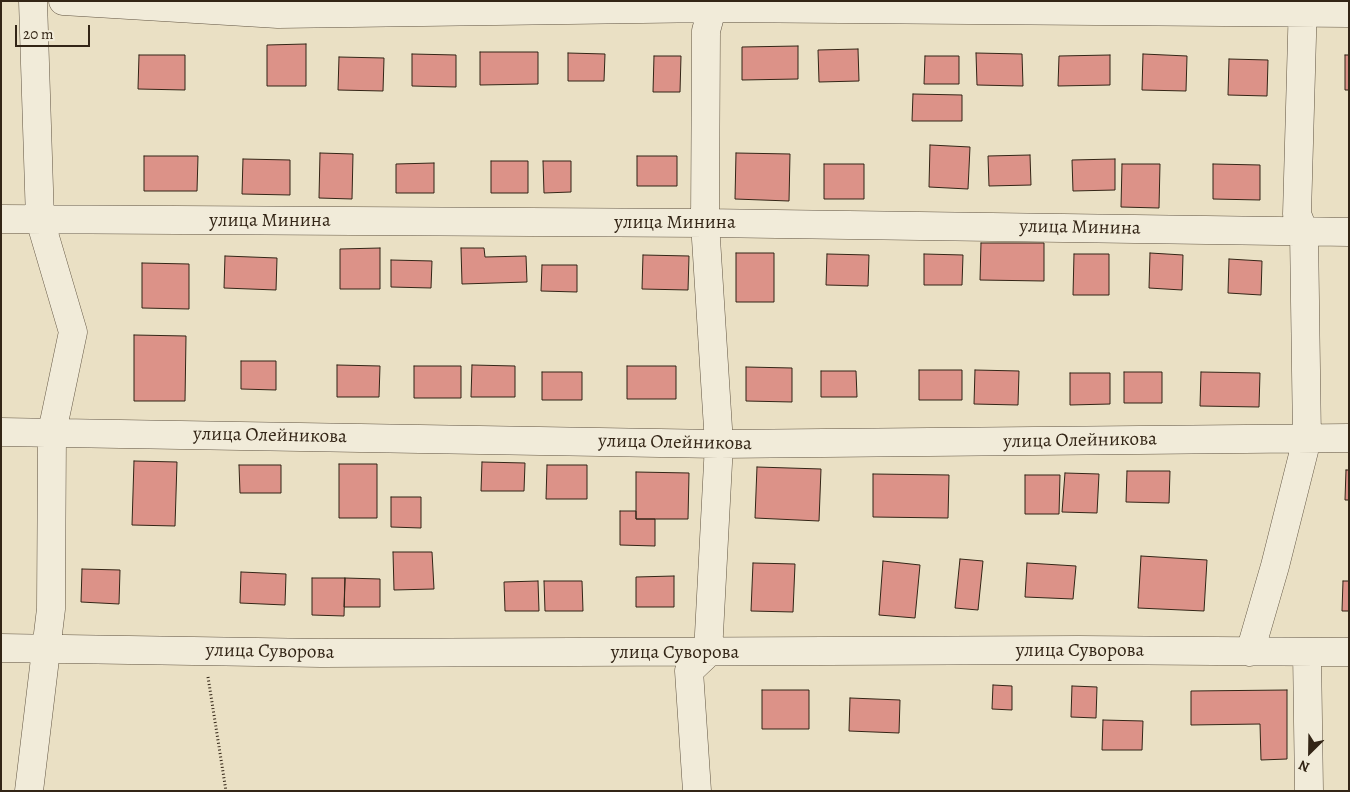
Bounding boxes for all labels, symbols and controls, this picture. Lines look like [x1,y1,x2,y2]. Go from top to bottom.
scale bar [18,15,92,47]
text: 20 m [23,24,54,44]
street label: улица Минина [209,210,331,232]
street label: улица Минина [614,212,736,234]
street label: улица Минина [1019,216,1141,240]
street label: улица Олейникова [193,423,347,449]
street label: улица Олейникова [1003,428,1157,454]
street label: улица Олейникова [598,430,752,456]
street label: улица Суворова [206,639,334,665]
street label: улица Суворова [1016,640,1144,662]
street label: улица Суворова [611,642,739,664]
north arrow [1285,727,1335,777]
text: N [1296,756,1312,777]

